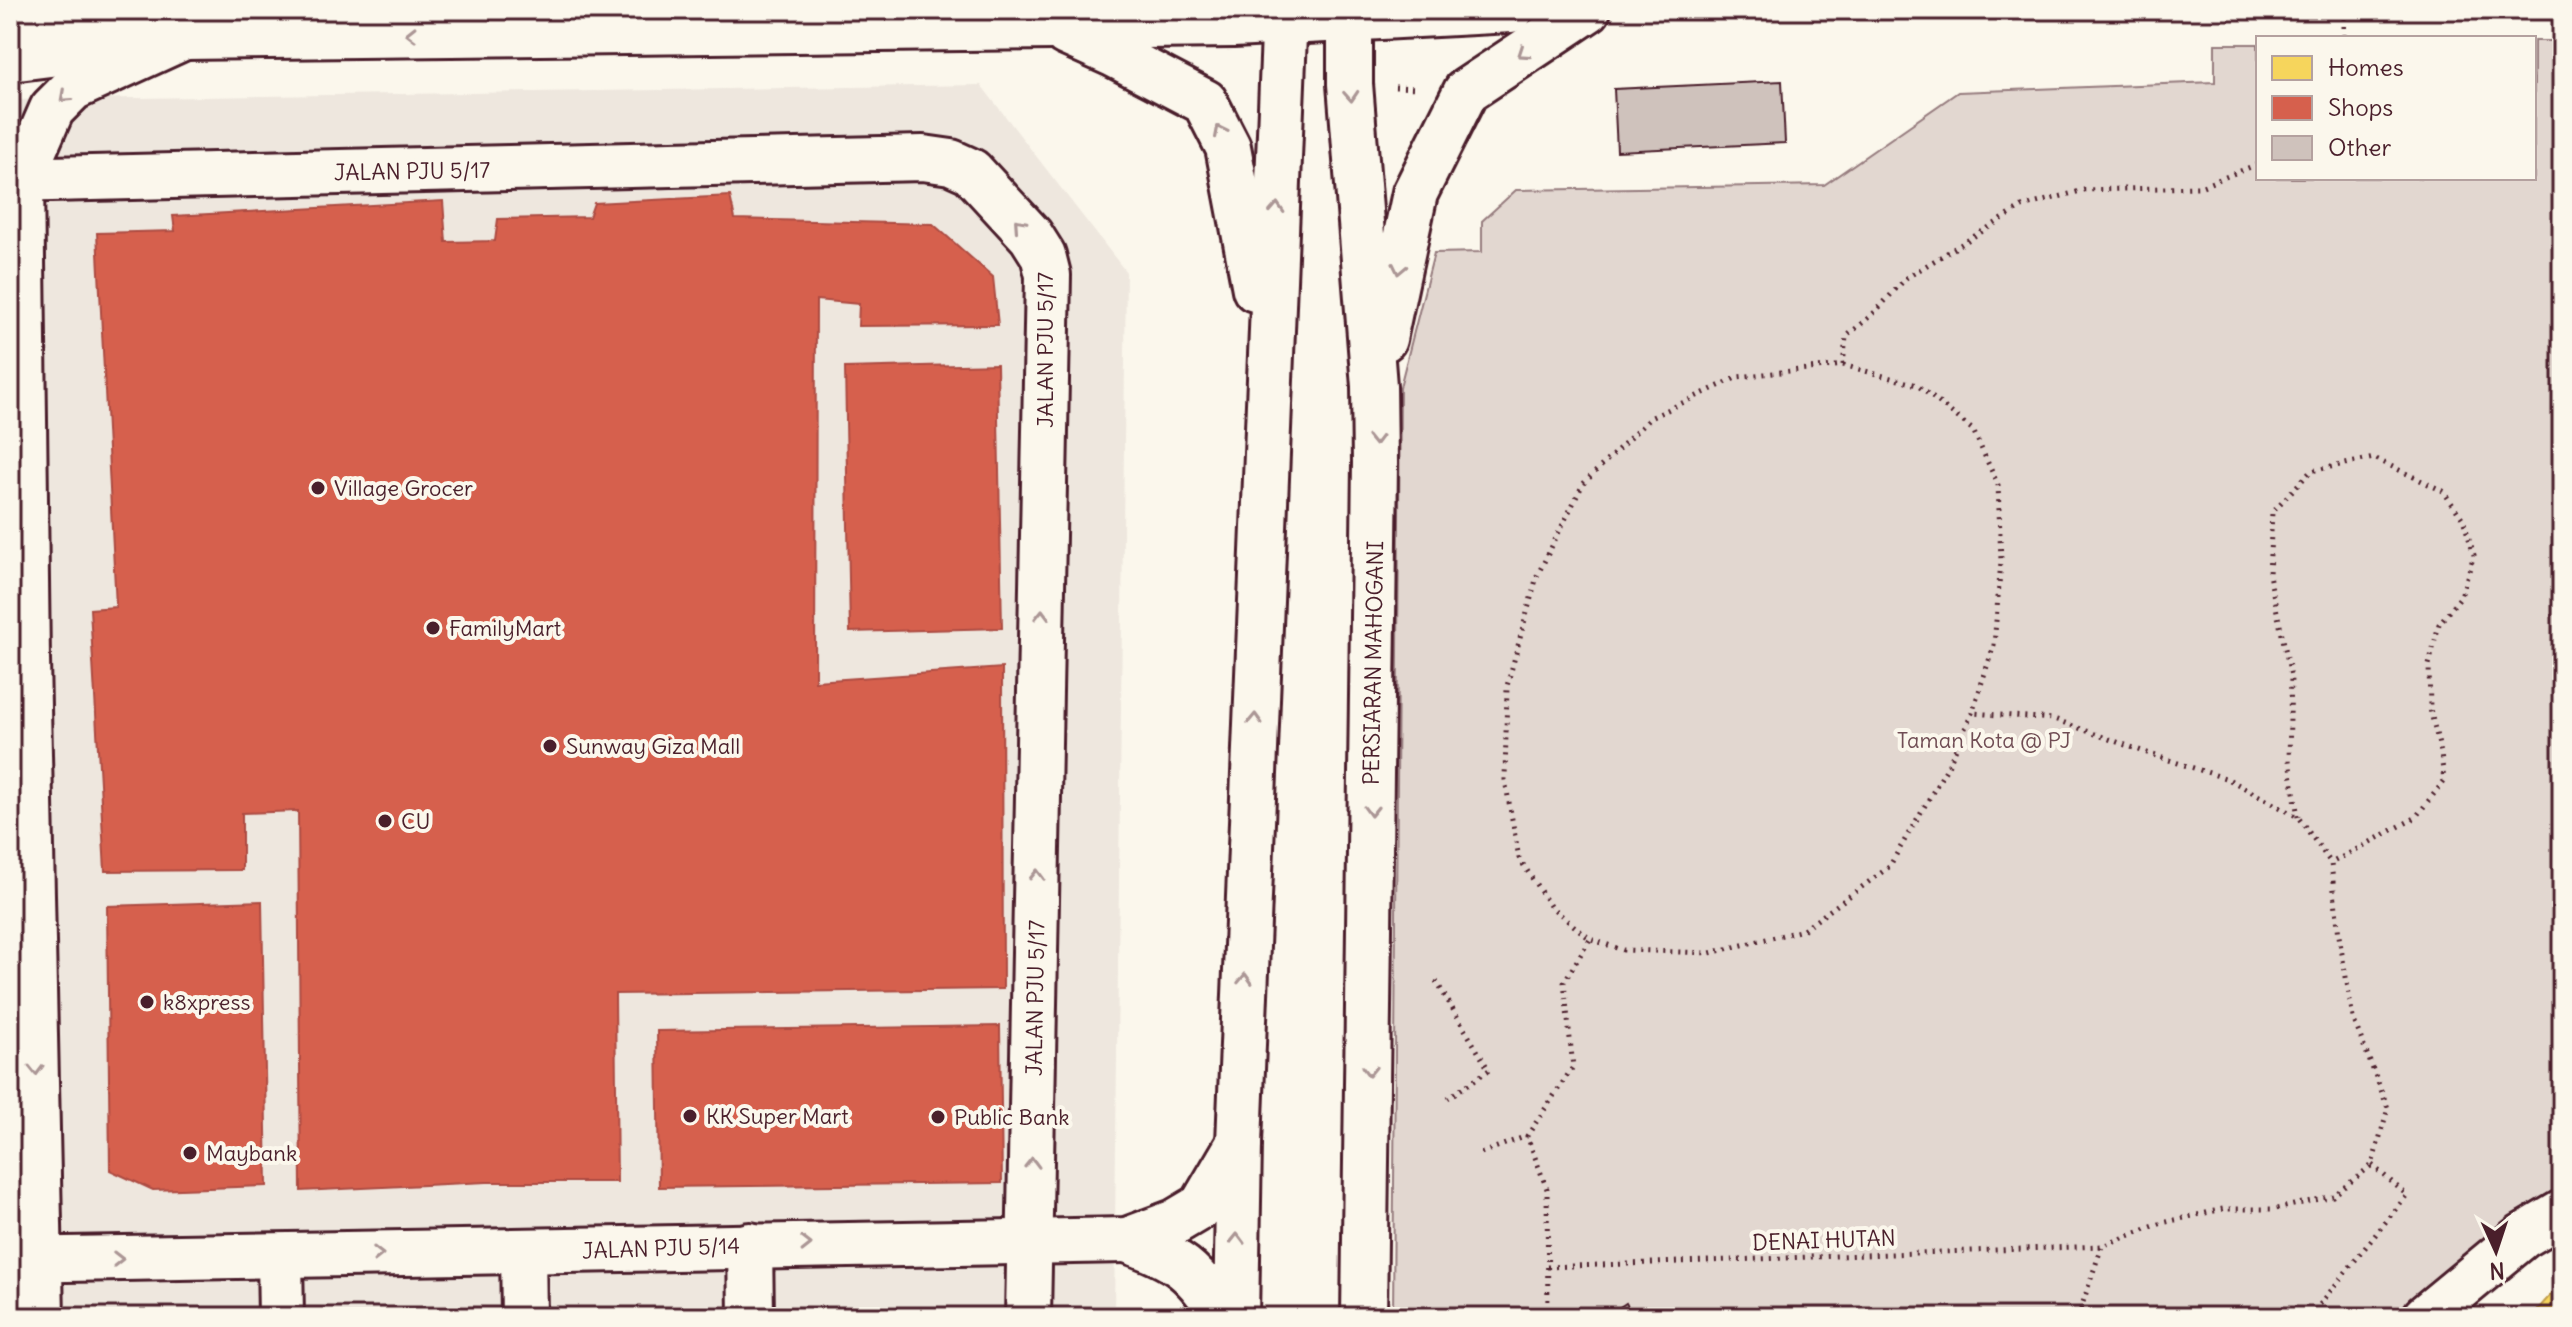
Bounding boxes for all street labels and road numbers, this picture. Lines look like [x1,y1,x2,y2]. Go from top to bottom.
street label: JALAN PJU 5/17 [334,156,491,186]
street label: JALAN PJU 5/17 [1031,272,1059,428]
street label: PERSIARAN MAHOGANI [1357,541,1389,785]
street label: JALAN PJU 5/17 [1020,919,1050,1076]
street label: DENAI HUTAN [1752,1224,1896,1256]
street label: JALAN PJU 5/14 [582,1231,740,1265]

